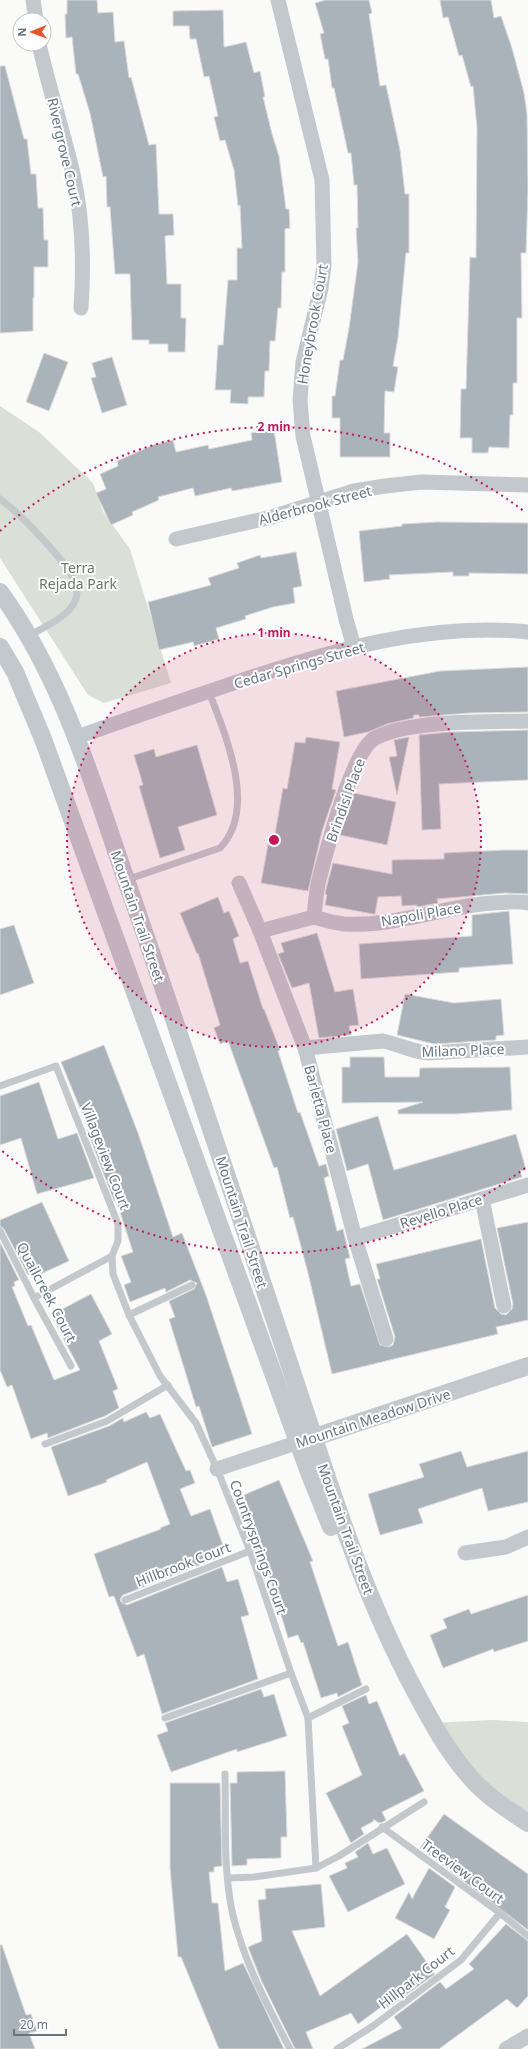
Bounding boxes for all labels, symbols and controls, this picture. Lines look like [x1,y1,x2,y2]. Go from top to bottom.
north arrow [12,12,52,52]
text: N [14,28,29,37]
street label: Rivergrove Court [43,96,87,208]
street label: Honeybrook Court [292,263,332,385]
text: 2 min [257,418,291,435]
street label: Alderbrook Street [256,481,374,529]
park label: Terra Rejada Park [39,558,117,593]
text: 1 min [257,624,291,641]
street label: Cedar Springs Street [231,637,367,693]
street label: Brindisi Place [321,755,369,845]
centre of rings [267,833,281,847]
street label: Mountain Trail Street [107,848,169,984]
street label: Napoli Place [379,898,463,930]
street label: Milano Place [421,1039,505,1061]
street label: Barletta Place [300,1063,342,1155]
street label: Villageview Court [77,1100,135,1212]
street label: Mountain Trail Street [212,1154,272,1290]
street label: Revello Place [397,1189,485,1233]
street label: Quailcreek Court [13,1239,81,1345]
street label: Mountain Meadow Drive [293,1384,453,1452]
street label: Mountain Trail Street [314,1461,378,1597]
street label: Countrysprings Court [226,1477,292,1617]
street label: Hillbrook Court [133,1537,233,1591]
street label: Treeview Court [418,1835,508,1907]
street label: Hillpark Court [374,1941,458,2013]
scale bar [14,2011,66,2037]
text: 20 m [20,2016,48,2033]

